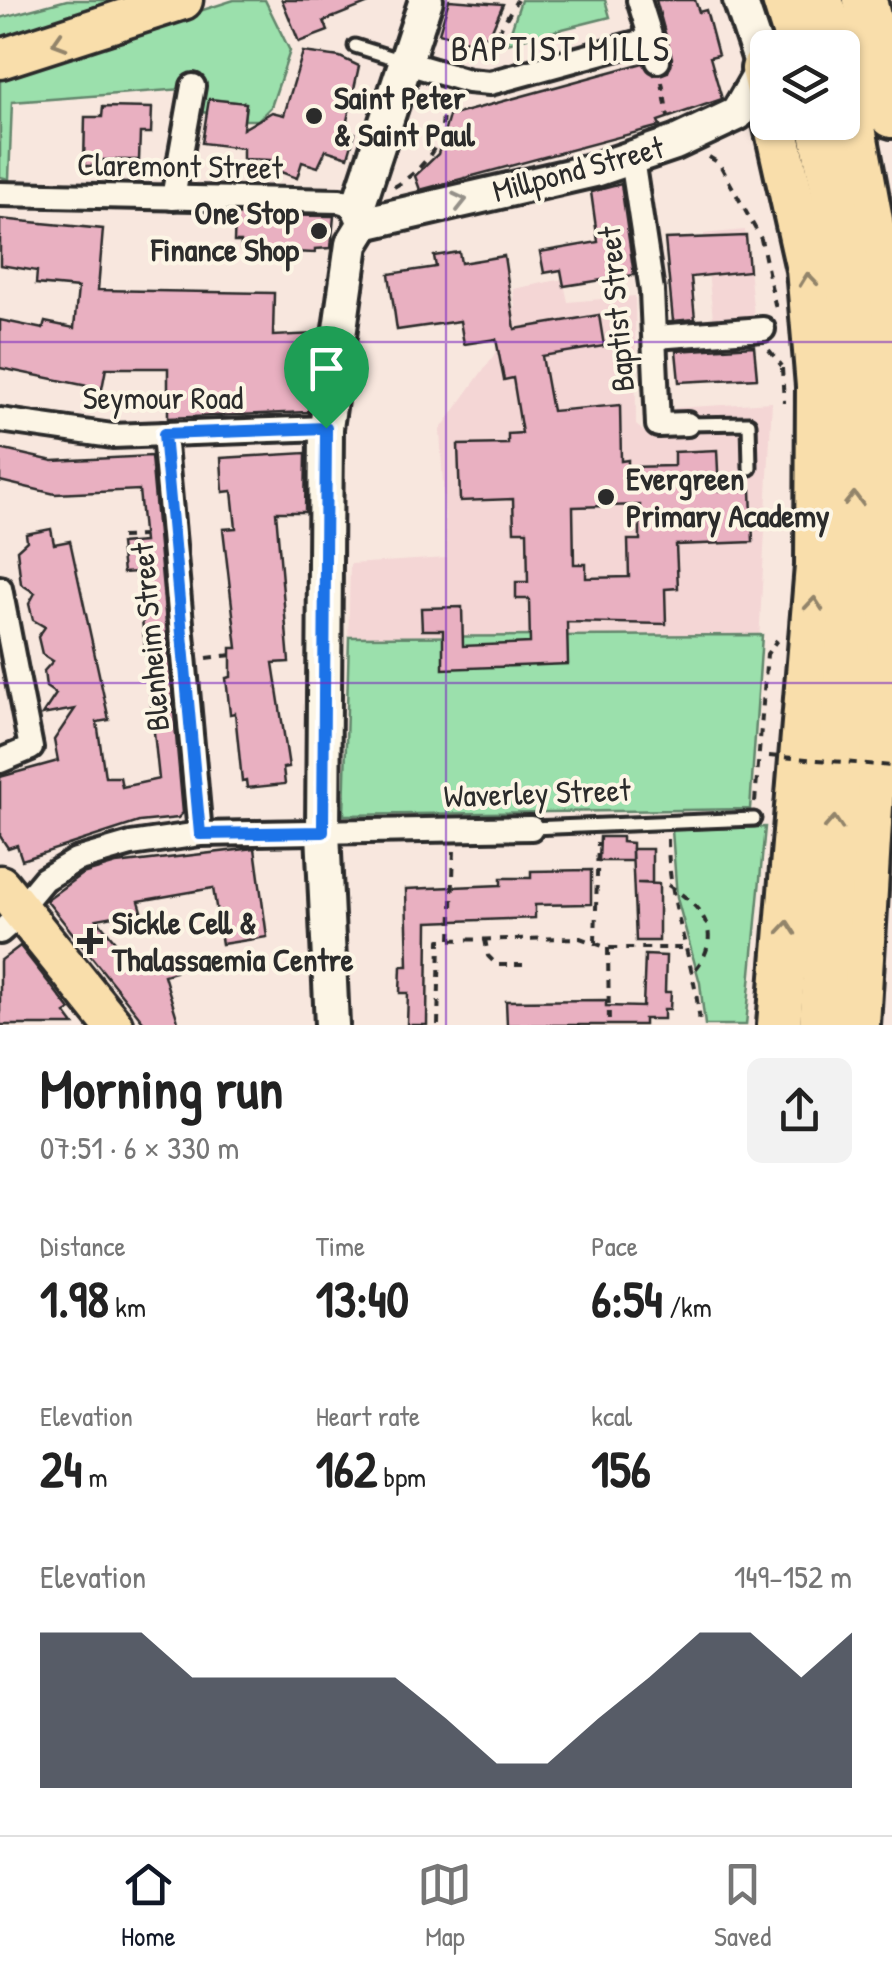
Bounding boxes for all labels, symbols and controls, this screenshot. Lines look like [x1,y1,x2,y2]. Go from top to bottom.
district label: BAPTIST MILLS [451,25,671,72]
one-way arrow [51,30,68,51]
map controls [750,30,860,140]
button: layers [750,30,860,140]
place label: Saint Peter & Saint Paul [334,76,476,156]
marker: Saint Peter & Saint Paul [303,105,325,127]
street label: Millpond Street [488,125,669,212]
street label: Claremont Street [77,142,284,189]
place label: One Stop Finance Shop [150,191,299,272]
one-way arrow [451,192,468,213]
marker: One Stop Finance Shop [308,220,330,242]
street label: Baptist Street [587,224,644,394]
one-way arrow [798,271,820,287]
pin [284,326,369,429]
icon: arrive [299,341,354,396]
street label: Seymour Road [83,376,243,419]
place label: Evergreen Primary Academy [626,457,830,538]
marker: Evergreen Primary Academy [595,486,617,508]
one-way arrow [844,490,865,506]
street label: Blenheim Street [120,540,179,733]
one-way arrow [802,595,824,611]
street label: Waverley Street [443,768,632,817]
one-way arrow [823,814,845,830]
place label: Sickle Cell & Thalassaemia Centre [111,901,354,981]
one-way arrow [776,919,797,935]
marker: Sickle Cell & Thalassaemia Centre [77,928,103,954]
text: Morning run [40,1051,283,1125]
button: share [747,1058,852,1163]
text: 07:51 · 6 × 330 m [40,1126,239,1169]
text: Distance [40,1227,126,1265]
text: Time [316,1227,365,1265]
text: Pace [591,1227,638,1265]
text: 1.98 [40,1265,109,1333]
text: 13:40 [316,1265,409,1333]
text: 6:54 [591,1265,663,1333]
text: km [109,1288,146,1326]
text: /km [663,1288,712,1326]
text: Elevation [40,1397,133,1435]
text: Heart rate [316,1397,420,1435]
text: kcal [591,1397,632,1435]
text: 24 [40,1435,82,1503]
text: 162 [316,1435,377,1503]
text: 156 [591,1435,651,1503]
text: m [82,1458,108,1496]
text: bpm [377,1458,426,1496]
text: Elevation [40,1555,146,1598]
text: 149–152 m [734,1555,852,1598]
tab: Home [121,1857,176,1955]
tab: Map [417,1857,472,1955]
tab: Saved [714,1857,771,1955]

